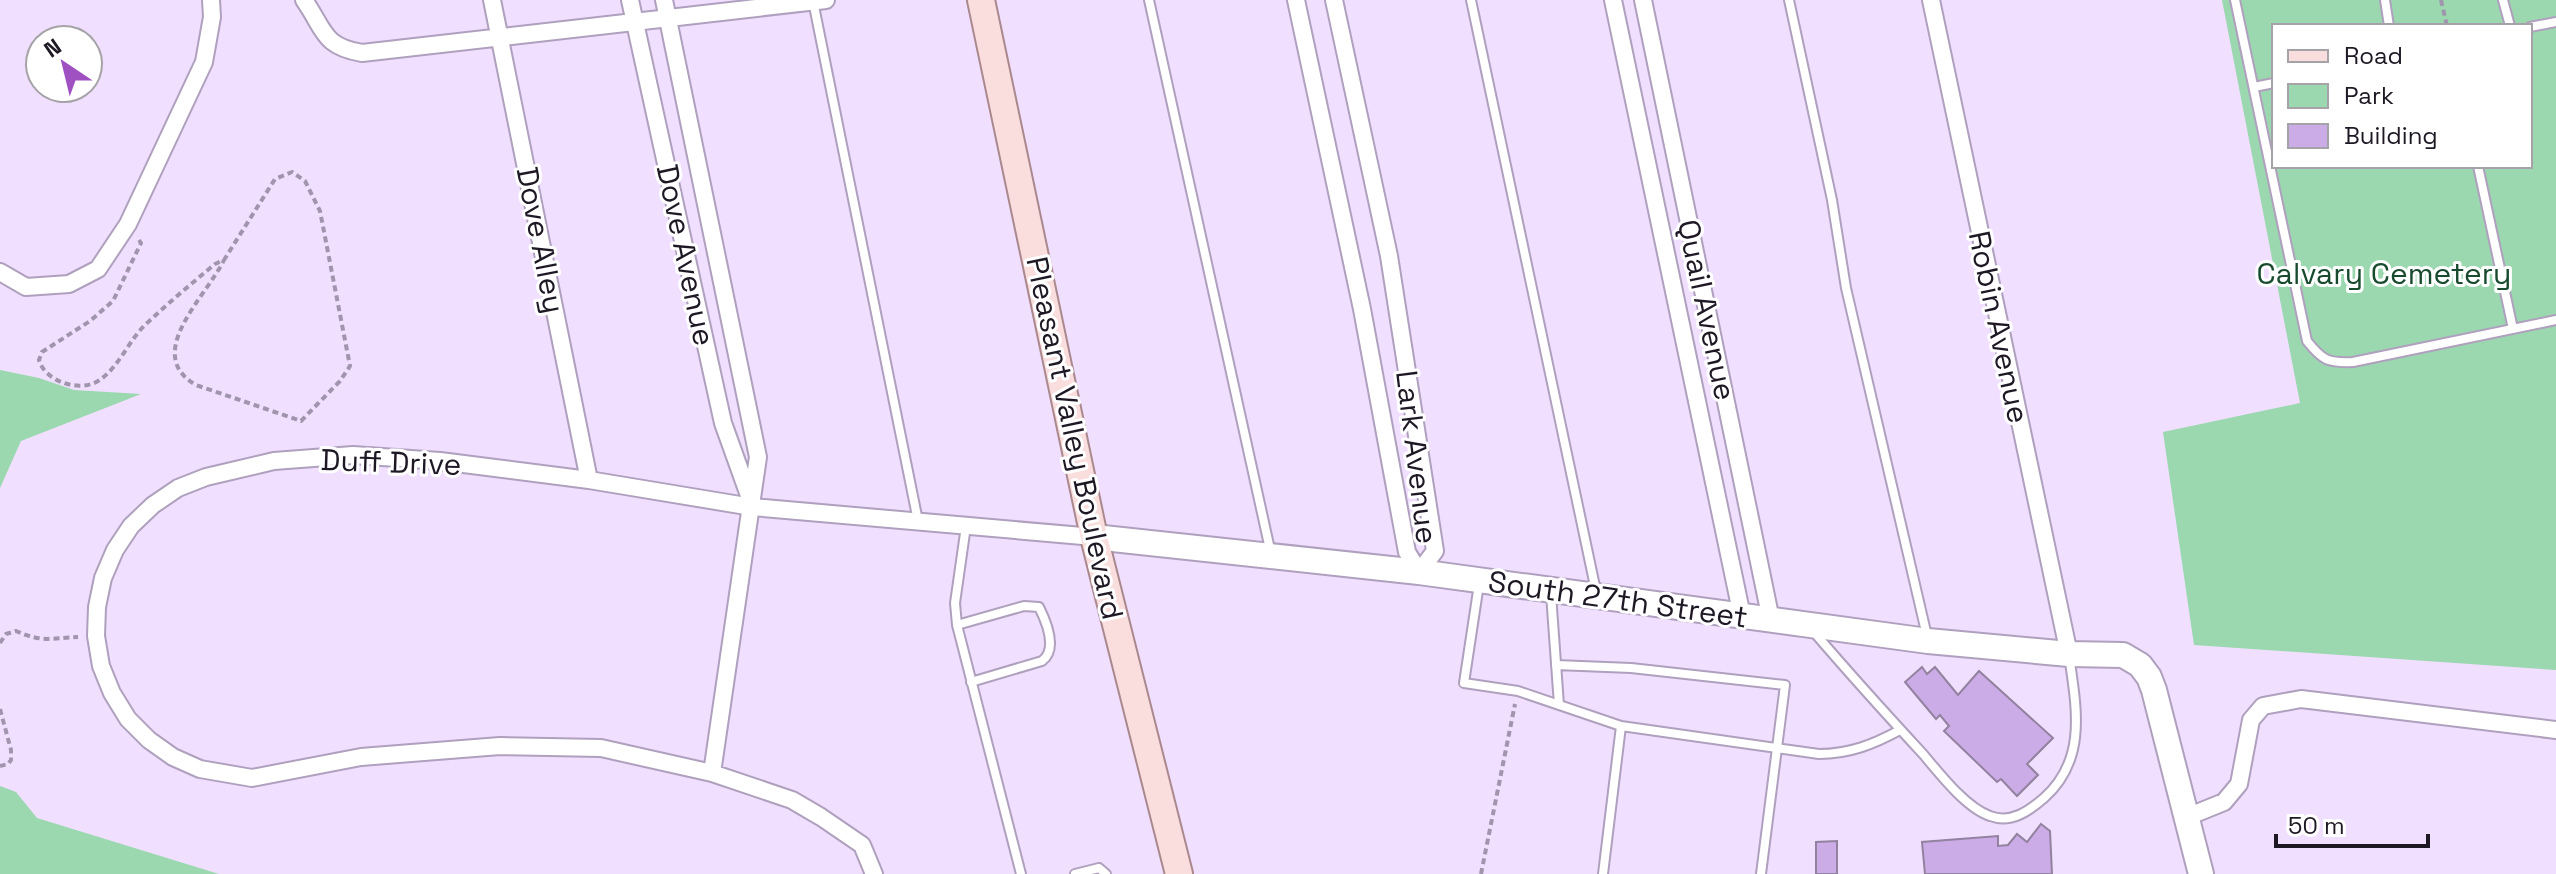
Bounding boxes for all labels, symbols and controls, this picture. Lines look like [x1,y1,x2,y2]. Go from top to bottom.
north arrow [24,24,104,104]
legend [2272,24,2532,168]
text: N [38,32,67,63]
text: Road [2344,40,2403,71]
text: Park [2344,80,2394,111]
text: Building [2344,120,2438,151]
street label: Dove Avenue [648,161,724,349]
street label: Dove Alley [508,164,574,316]
street label: Quail Avenue [1669,216,1745,404]
street label: Robin Avenue [1960,227,2038,427]
street label: Pleasant Valley Boulevard [1017,253,1133,623]
park label: Calvary Cemetery [2257,254,2511,293]
street label: Lark Avenue [1387,368,1447,546]
street label: Duff Drive [320,440,462,484]
street label: South 27th Street [1486,561,1750,637]
scale bar [2276,798,2428,848]
text: 50 m [2288,810,2345,841]

